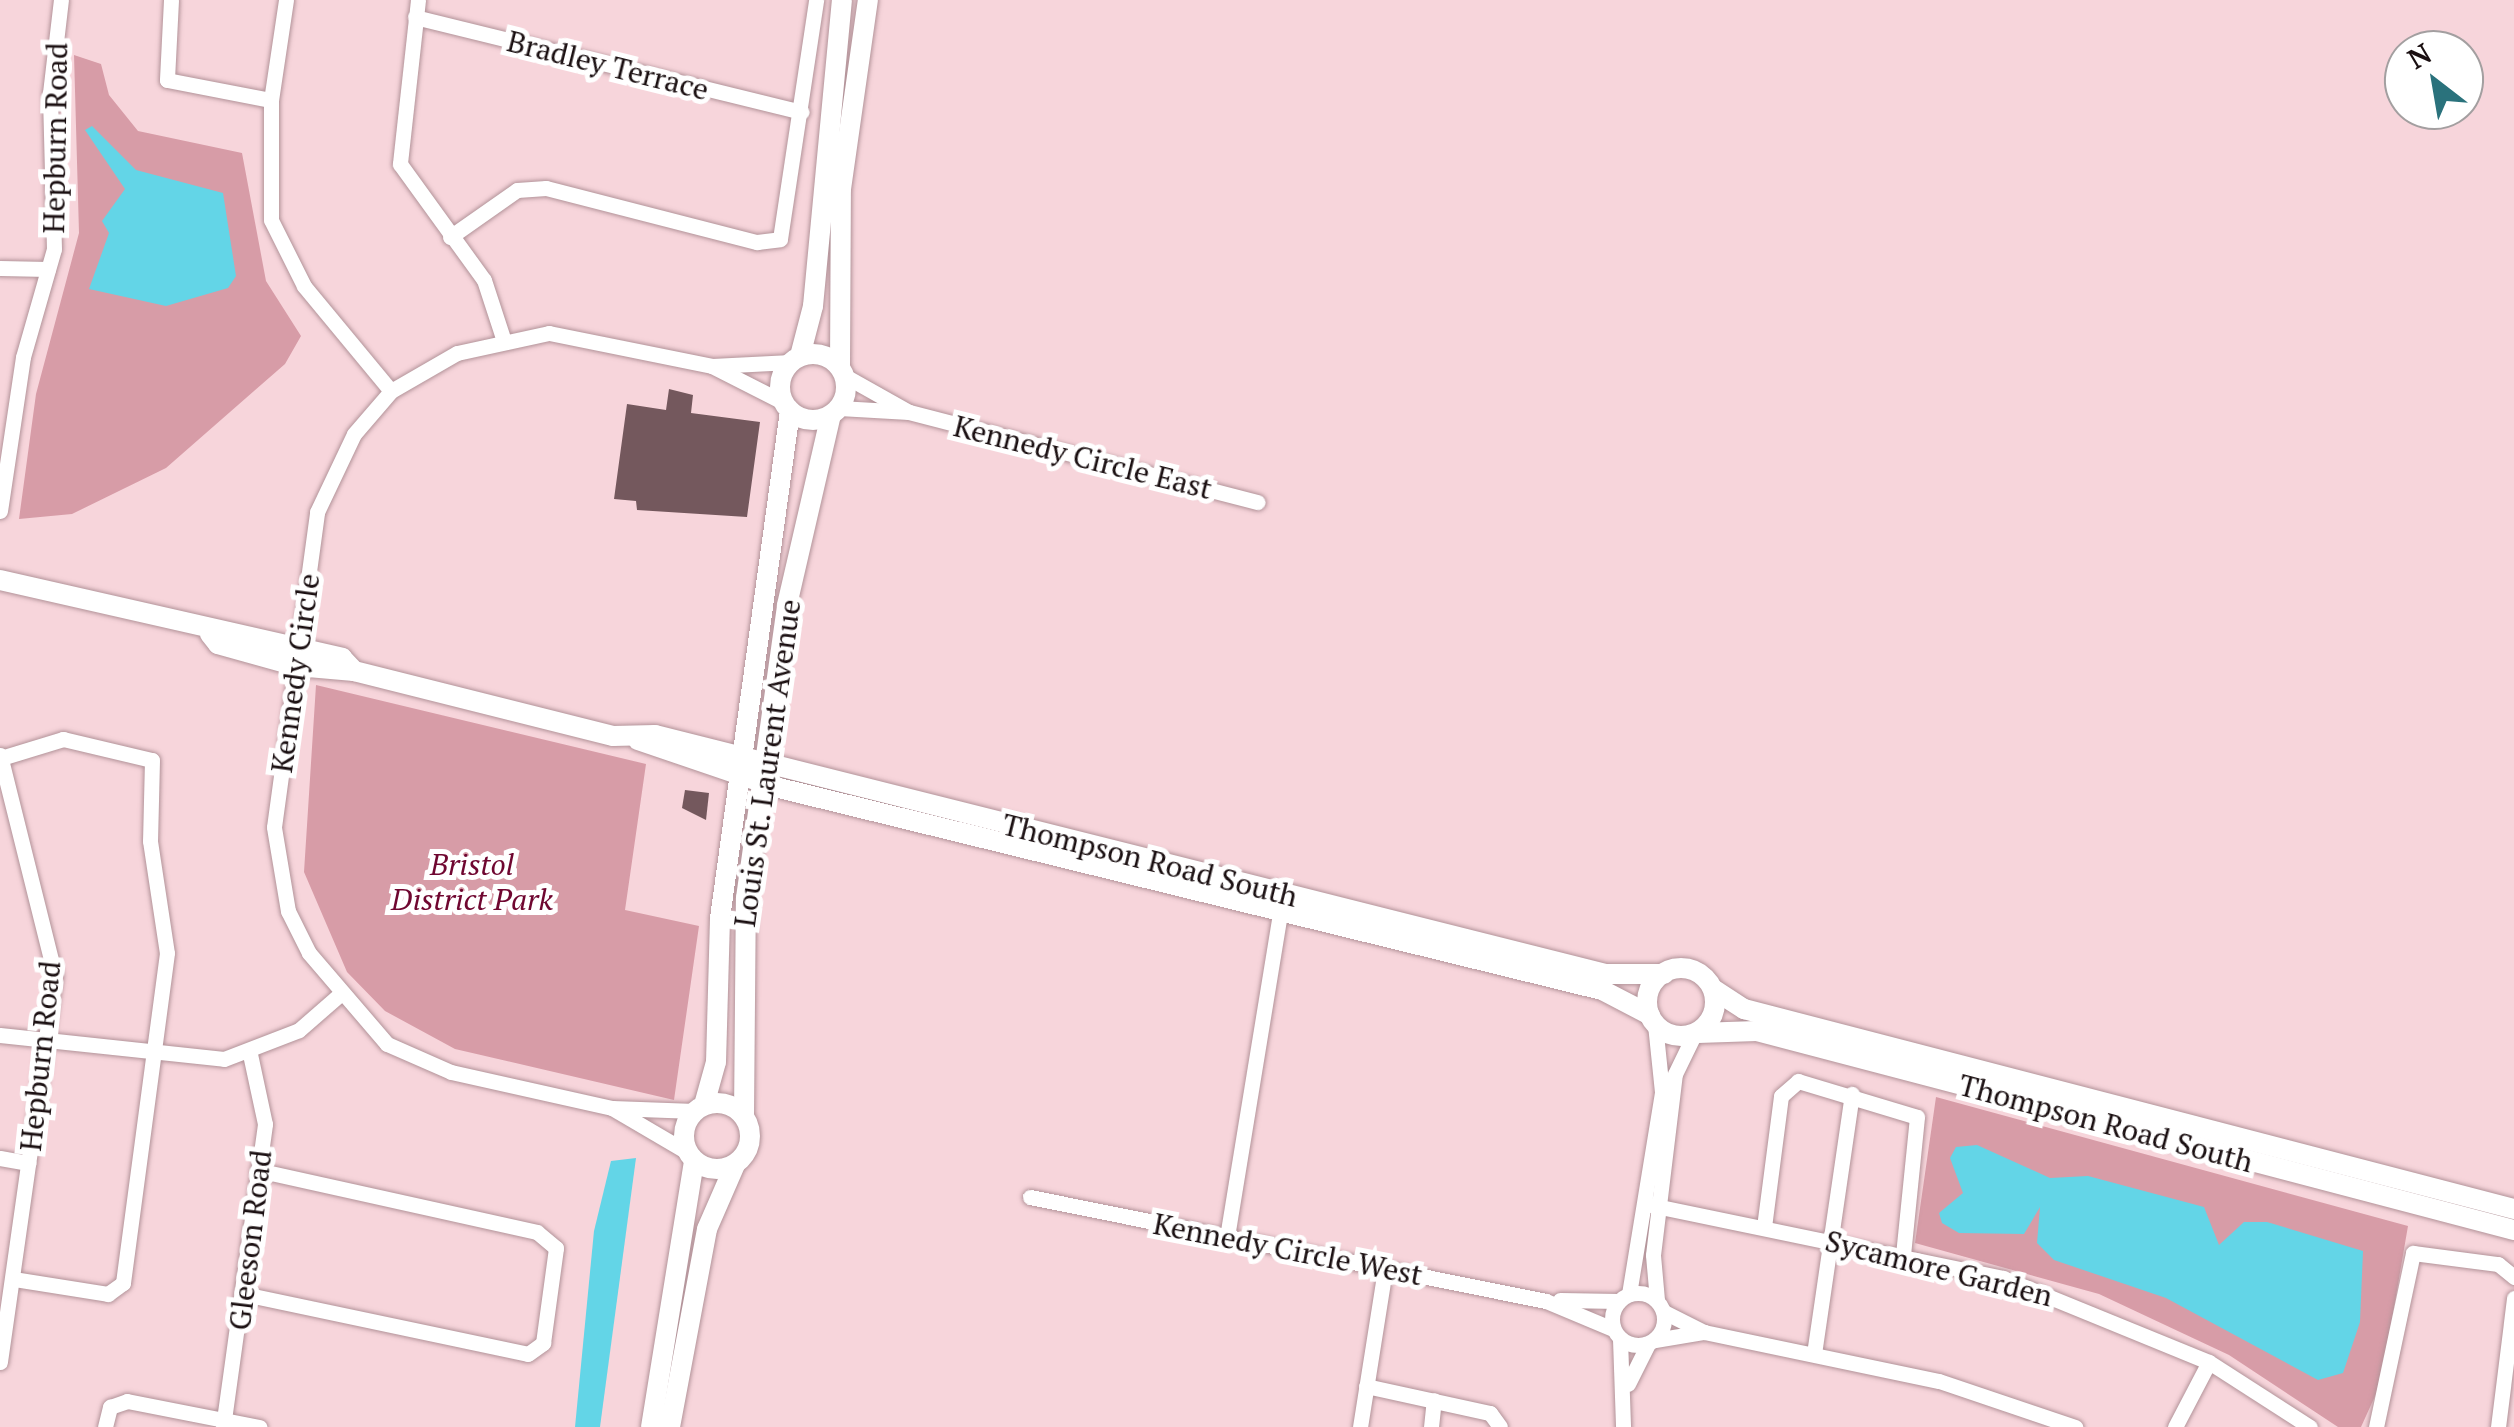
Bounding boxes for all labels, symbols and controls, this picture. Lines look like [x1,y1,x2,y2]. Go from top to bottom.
street label: Bradley Terrace [504,23,712,107]
north arrow [2384,30,2484,130]
text: N [2401,34,2438,77]
street label: Hepburn Road [35,42,75,234]
street label: Kennedy Circle East [950,407,1216,507]
street label: Kennedy Circle [263,571,327,775]
street label: Louis St. Laurent Avenue [726,596,808,930]
street label: Thompson Road South [999,806,1301,914]
park label: Bristol District Park [391,846,553,916]
street label: Hepburn Road [12,959,68,1153]
street label: Thompson Road South [1955,1066,2257,1180]
street label: Gleeson Road [221,1148,279,1332]
street label: Kennedy Circle West [1150,1205,1426,1293]
street label: Sycamore Garden [1822,1222,2056,1314]

